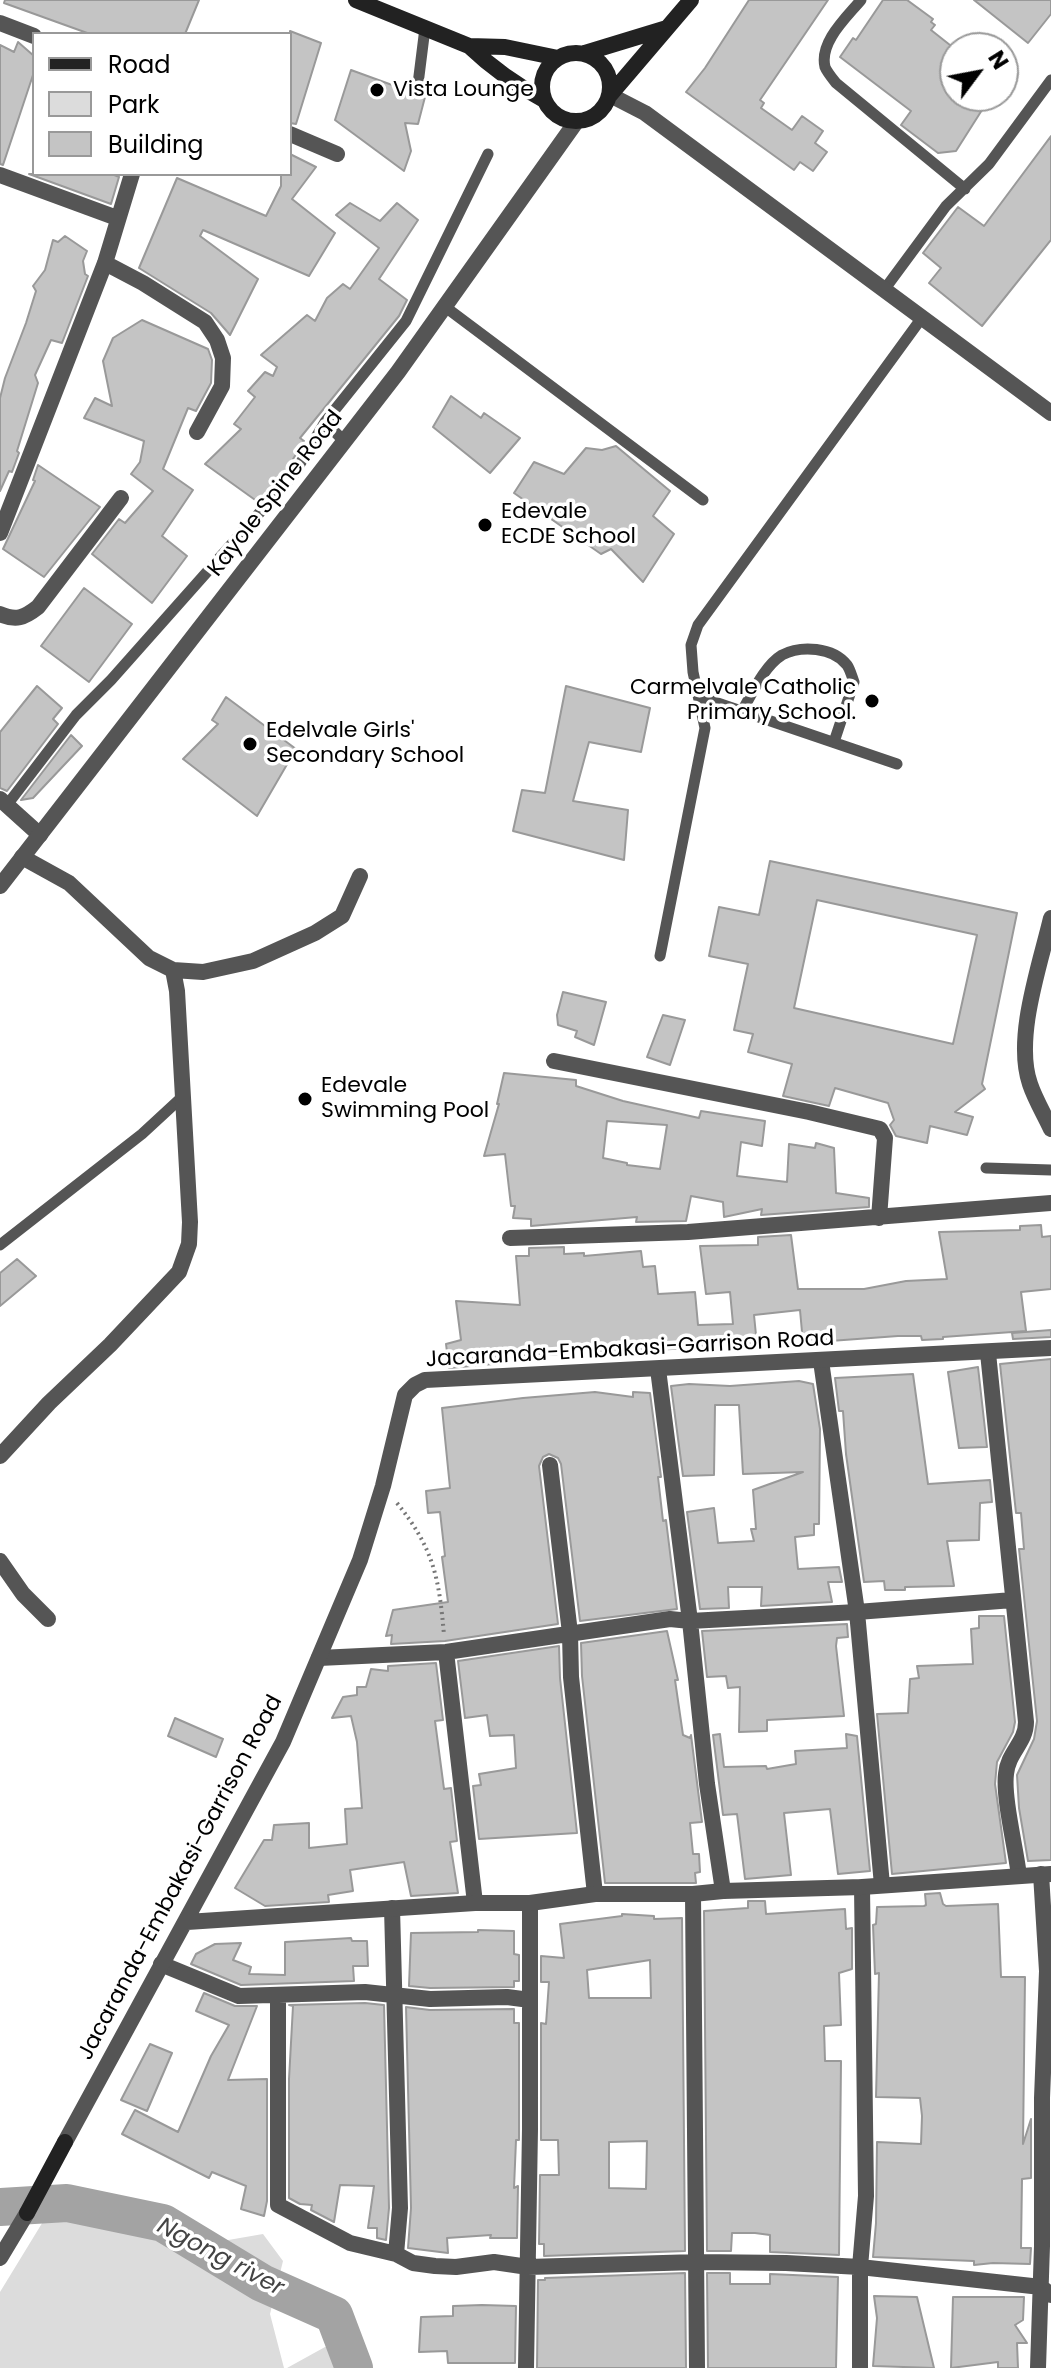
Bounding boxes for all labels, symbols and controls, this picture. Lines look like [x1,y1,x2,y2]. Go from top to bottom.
legend [32,32,292,176]
north arrow [939,32,1019,112]
text: N [981,45,1016,75]
text: Road [108,48,170,81]
place label: Vista Lounge [393,77,534,103]
marker: Vista Lounge [368,81,386,99]
text: Park [108,88,159,121]
text: Building [108,128,204,161]
street label: Kayole Spine Road [203,406,349,582]
place label: Edevale ECDE School [501,499,636,550]
marker: Edevale ECDE School [476,516,494,534]
place label: Carmelvale Catholic Primary School. [630,675,856,726]
marker: Carmelvale Catholic Primary School. [863,692,881,710]
place label: Edelvale Girls' Secondary School [266,718,464,770]
marker: Edelvale Girls' Secondary School [241,735,259,753]
place label: Edevale Swimming Pool [321,1073,489,1124]
marker: Edevale Swimming Pool [296,1090,314,1108]
street label: Jacaranda-Embakasi-Garrison Road [425,1326,835,1374]
street label: Jacaranda-Embakasi-Garrison Road [73,1691,289,2065]
water label: Ngong river [152,2213,288,2303]

